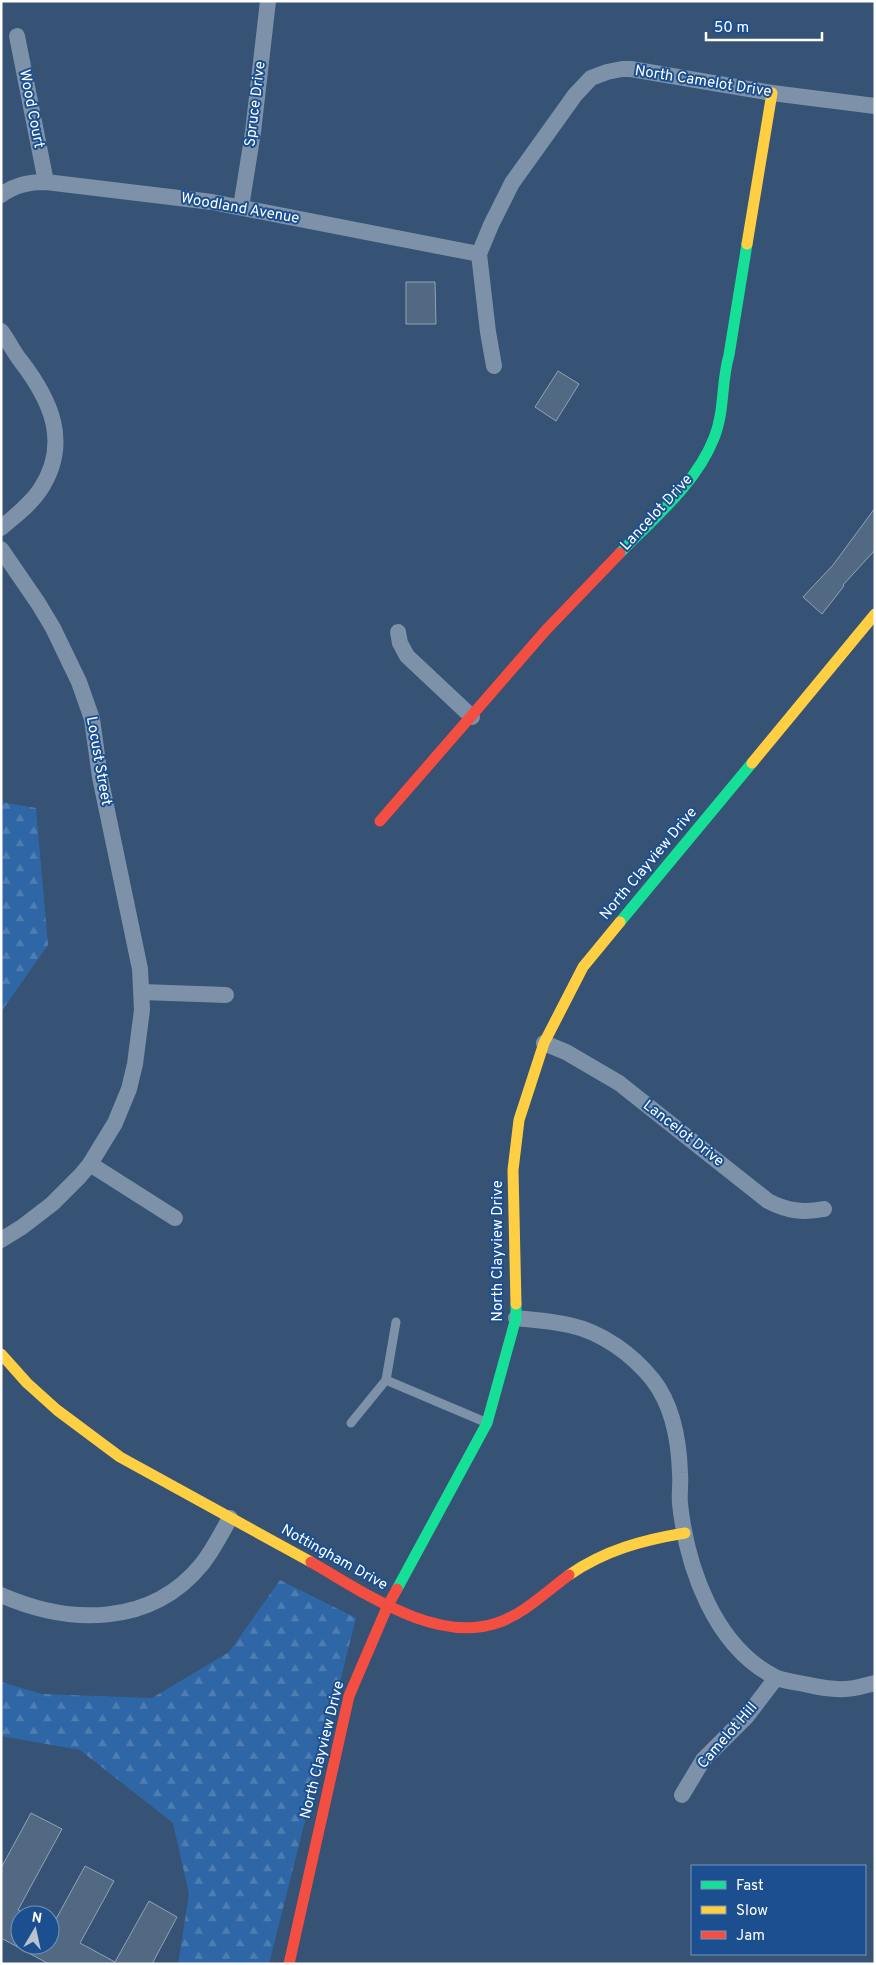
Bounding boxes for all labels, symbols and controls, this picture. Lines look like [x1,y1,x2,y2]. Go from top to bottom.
scale bar [706,10,822,42]
text: 50 m [714,19,749,38]
street label: Spruce Drive [241,60,271,148]
street label: North Camelot Drive [633,62,773,102]
street label: Wood Court [14,68,48,150]
street label: Woodland Avenue [179,189,301,229]
street label: Lancelot Drive [617,471,697,555]
street label: Locust Street [81,715,115,807]
street label: North Clayview Drive [596,804,702,924]
street label: Lancelot Drive [639,1096,727,1172]
street label: North Clayview Drive [489,1180,508,1322]
street label: Nottingham Drive [277,1521,391,1595]
street label: North Clayview Drive [297,1679,349,1821]
street label: Camelot Hill [694,1699,762,1773]
legend [691,1865,866,1955]
text: Fast [736,1877,764,1896]
text: Slow [736,1902,768,1921]
north arrow [10,1905,60,1955]
text: N [30,1909,43,1928]
text: Jam [736,1927,765,1946]

